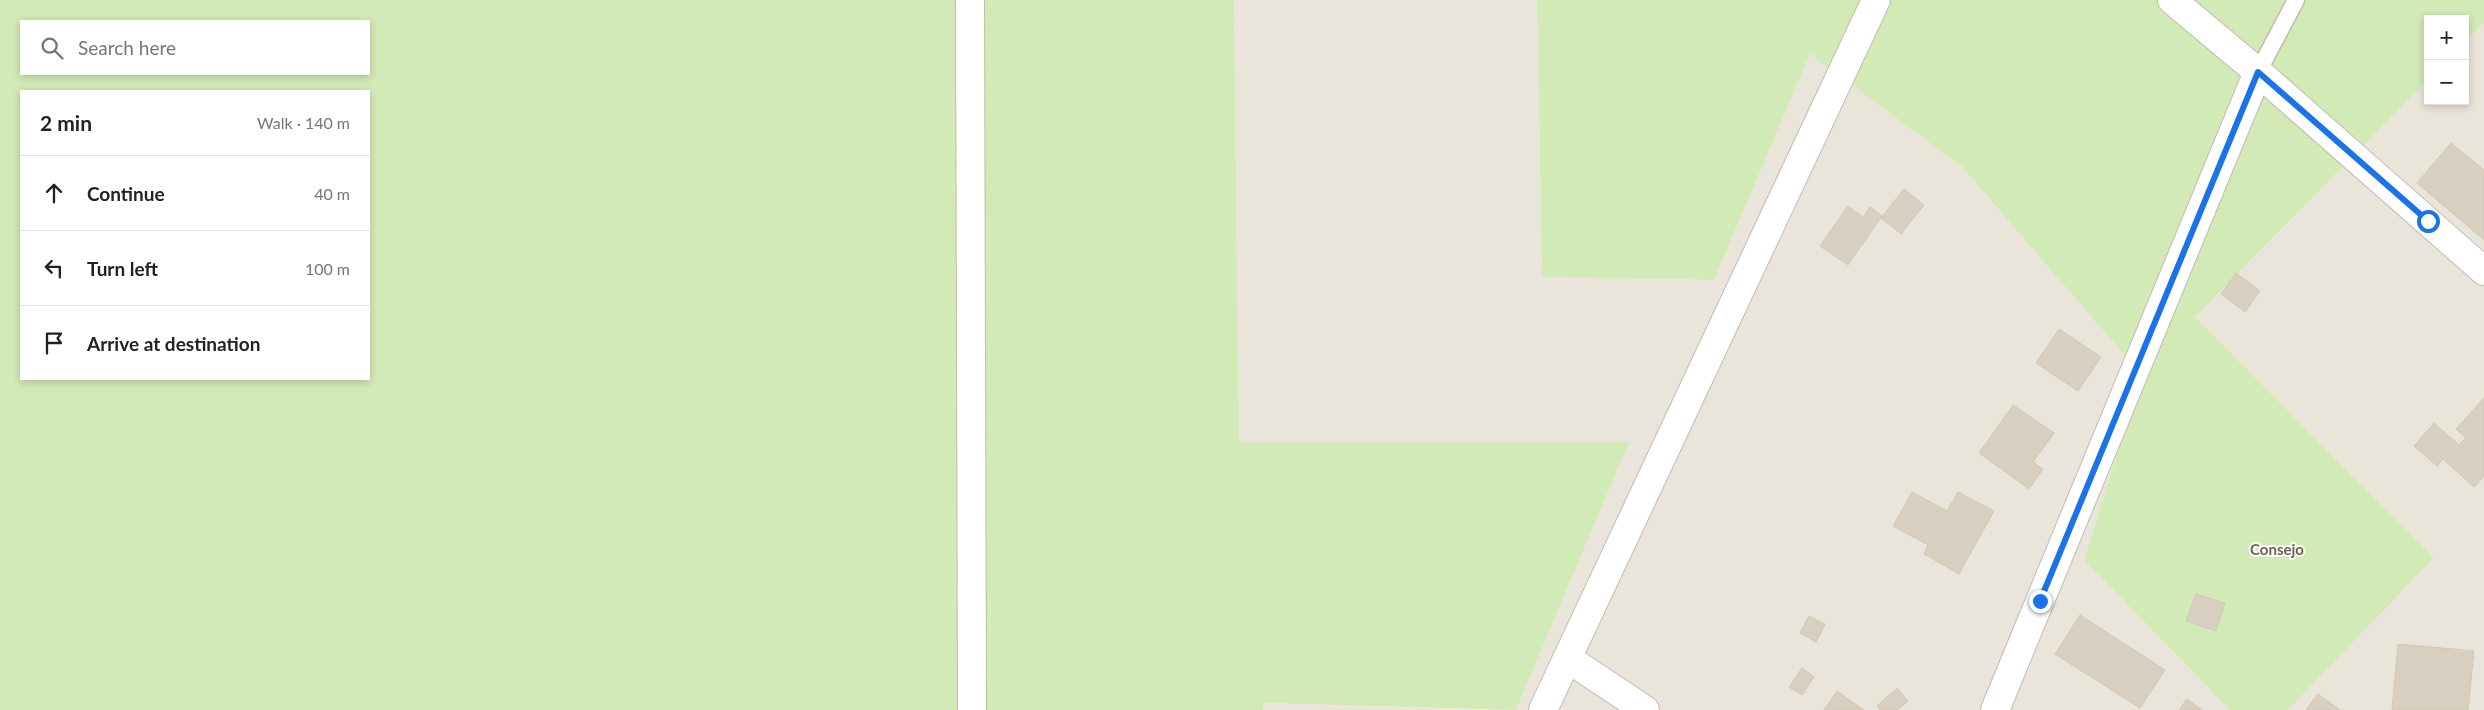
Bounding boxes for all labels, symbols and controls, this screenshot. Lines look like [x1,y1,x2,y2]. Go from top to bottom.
map controls [2424,15,2469,105]
button: + [2424,15,2469,60]
search box [20,20,370,75]
icon: search [38,34,66,62]
text: Search here [78,36,176,59]
button: − [2424,60,2469,105]
text: 2 min [40,110,92,135]
text: Walk · 140 m [257,113,350,132]
icon: ahead [40,179,68,207]
text: Continue [87,182,165,205]
text: 40 m [314,184,350,203]
route start [2417,210,2440,233]
icon: left [40,254,68,282]
text: Turn left [87,257,158,280]
text: 100 m [305,259,350,278]
icon: arrive [40,329,68,357]
text: Arrive at destination [87,332,260,355]
district label: Consejo [2250,540,2304,558]
route end [2029,590,2052,613]

